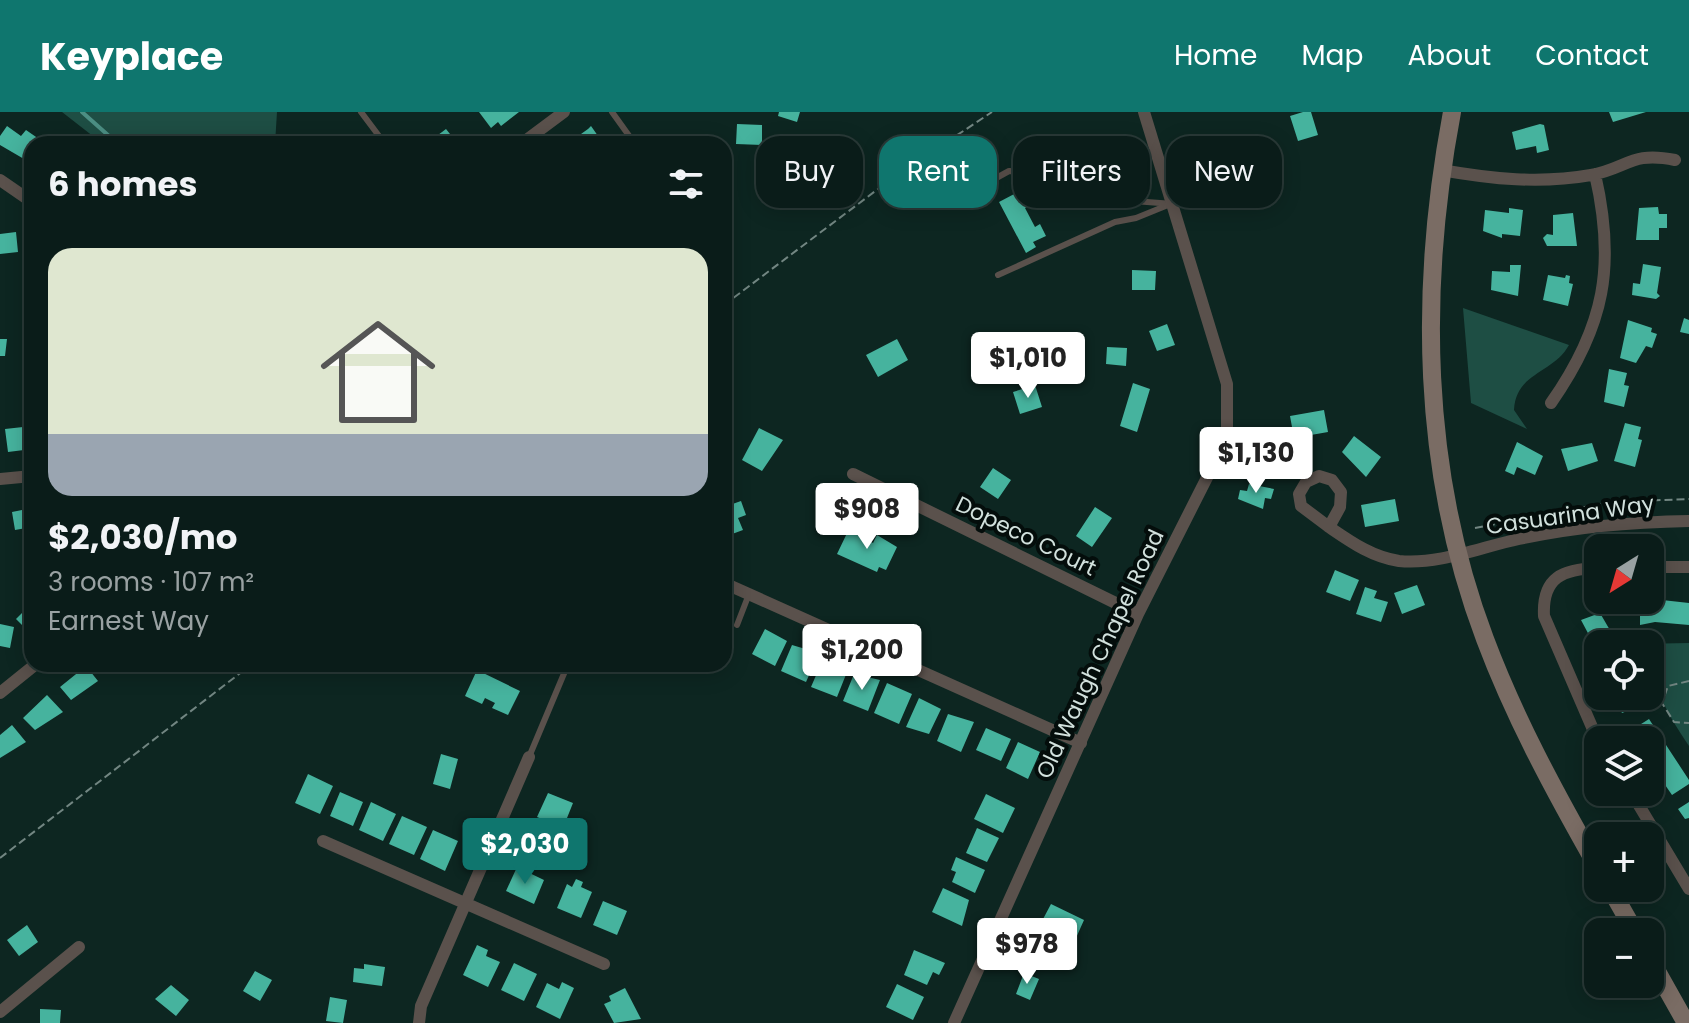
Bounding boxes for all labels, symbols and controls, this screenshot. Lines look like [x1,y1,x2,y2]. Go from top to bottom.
text: Keyplace [40,30,223,83]
text: Home [1174,36,1257,75]
text: Map [1301,36,1363,75]
text: About [1407,36,1491,75]
text: Contact [1535,36,1649,75]
chip: Buy [756,136,863,208]
chip: Rent [879,136,997,208]
chip: Filters [1013,136,1150,208]
chip: New [1166,136,1282,208]
text: 6 homes [48,160,197,208]
icon: filters [664,162,708,206]
icon: home [306,300,450,444]
pin: $1,010 [963,332,1093,400]
text: $1,010 [989,340,1067,376]
pin: $1,130 [1191,427,1321,495]
text: $1,130 [1218,435,1294,471]
pin: $908 [820,483,914,551]
street label: Casuarina Way [1484,488,1657,542]
street label: Dopeco Court [951,489,1101,583]
text: $908 [834,491,900,527]
text: $2,030/mo [48,513,238,561]
street label: Old Waugh Chapel Road [1029,524,1171,784]
north arrow [1584,534,1664,614]
map controls [1584,534,1664,998]
text: 3 rooms · 107 m² [48,564,254,600]
text: Earnest Way [48,603,209,639]
pin: $1,200 [797,624,927,692]
button: locate [1584,630,1664,710]
text: $1,200 [820,632,904,668]
button: layers [1584,726,1664,806]
pin: $2,030 [460,818,590,886]
button: + [1584,822,1664,902]
text: $2,030 [480,826,570,862]
pin: $978 [980,918,1074,986]
button: − [1584,918,1664,998]
text: $978 [995,926,1059,962]

